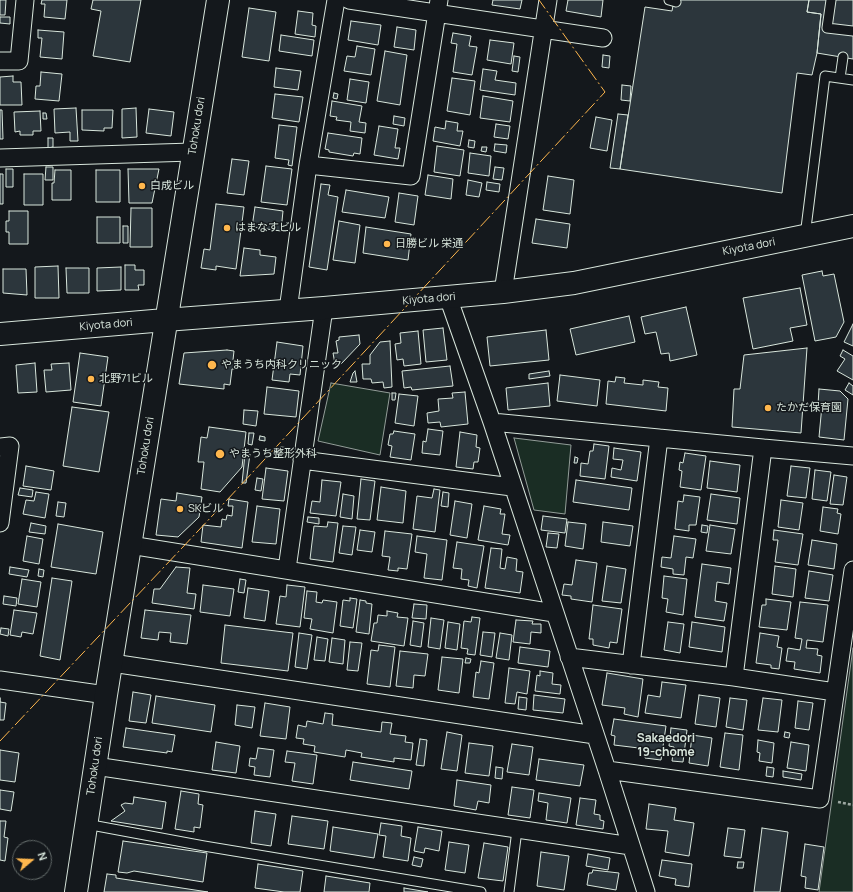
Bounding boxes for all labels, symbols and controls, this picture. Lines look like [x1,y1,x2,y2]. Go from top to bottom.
street label: Tohoku dori [186,96,208,156]
place label: 白成ビル [150,179,194,193]
marker: 白成ビル [137,181,147,191]
place label: はまなすビル [235,221,301,235]
marker: はまなすビル [222,223,232,233]
street label: Kiyota dori [722,235,776,259]
place label: 日勝ビル 栄通 [395,237,463,251]
marker: 日勝ビル 栄通 [382,239,392,249]
street label: Kiyota dori [402,290,456,308]
street label: Kiyota dori [79,316,133,334]
place label: やまうち内科クリニック [221,358,342,372]
marker: やまうち内科クリニック [206,359,218,371]
place label: 北野71ビル [99,372,153,386]
marker: 北野71ビル [86,374,96,384]
place label: たかだ保育園 [776,401,842,415]
marker: たかだ保育園 [763,403,773,413]
street label: Tohoku dori [135,416,157,476]
place label: やまうち整形外科 [229,447,317,461]
marker: やまうち整形外科 [214,448,226,460]
place label: SKビル [188,502,223,516]
marker: SKビル [175,504,185,514]
district label: Sakaedori 19-chome [637,732,695,760]
street label: Tohoku dori [84,736,106,796]
north arrow [12,840,52,880]
text: N [34,850,51,862]

